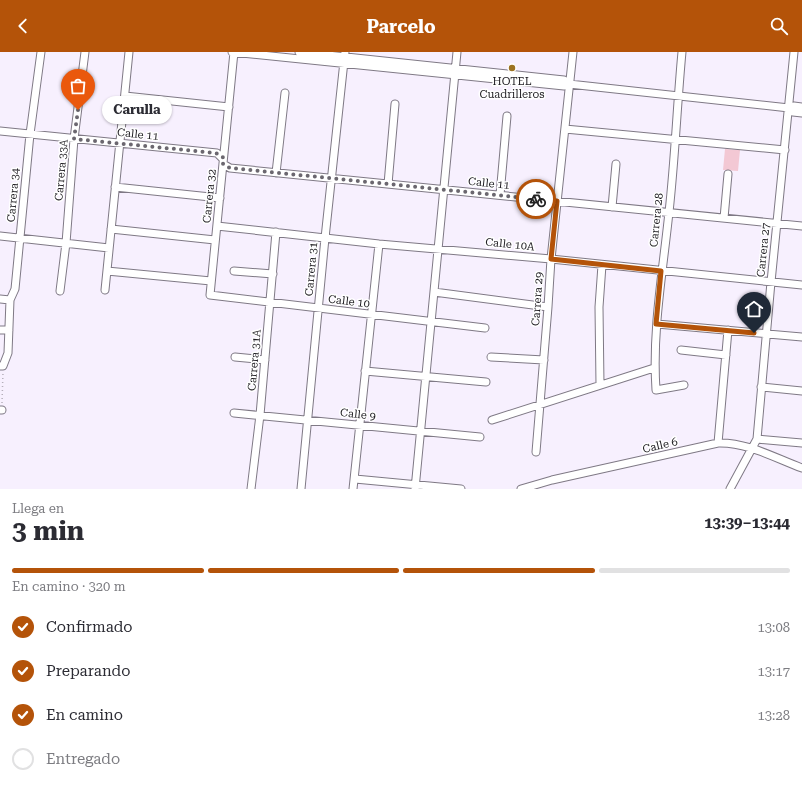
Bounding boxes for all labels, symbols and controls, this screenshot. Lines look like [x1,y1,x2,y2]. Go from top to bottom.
icon: back [12,15,34,37]
icon: search [768,15,790,37]
text: Parcelo [366,16,436,37]
marker: HOTEL Cuadrilleros [507,63,517,73]
pin [61,69,95,110]
icon: bag [67,75,89,97]
place label: HOTEL Cuadrilleros [480,75,544,101]
callout: Carulla [102,96,172,124]
text: Carulla [113,102,161,117]
street label: Calle 11 [116,126,159,143]
street label: Carrera 33A [52,138,71,201]
street label: Carrera 34 [5,167,22,223]
street label: Carrera 32 [200,168,219,224]
street label: Calle 11 [467,175,510,192]
courier [516,179,556,219]
icon: bike [525,188,547,210]
street label: Carrera 28 [647,192,666,248]
street label: Carrera 27 [754,222,773,278]
street label: Calle 10A [485,235,536,254]
street label: Carrera 31 [303,241,320,297]
street label: Carrera 29 [529,271,546,327]
street label: Calle 10 [327,292,370,310]
pin [737,292,771,333]
icon: home [743,298,765,320]
street label: Carrera 31A [245,328,264,391]
street label: Calle 9 [340,406,376,423]
street label: Calle 6 [641,435,679,456]
text: Llega en [12,501,64,516]
text: 13:39–13:44 [704,514,790,532]
text: 3 min [12,516,84,546]
text: En camino · 320 m [12,579,126,594]
icon: check [12,616,34,638]
text: Confirmado [46,618,133,636]
text: 13:08 [758,620,790,635]
icon: check [12,660,34,682]
text: Preparando [46,662,130,680]
text: 13:17 [758,664,790,679]
icon: check [12,704,34,726]
text: En camino [46,706,123,724]
text: 13:28 [758,708,790,723]
text: Entregado [46,750,120,768]

